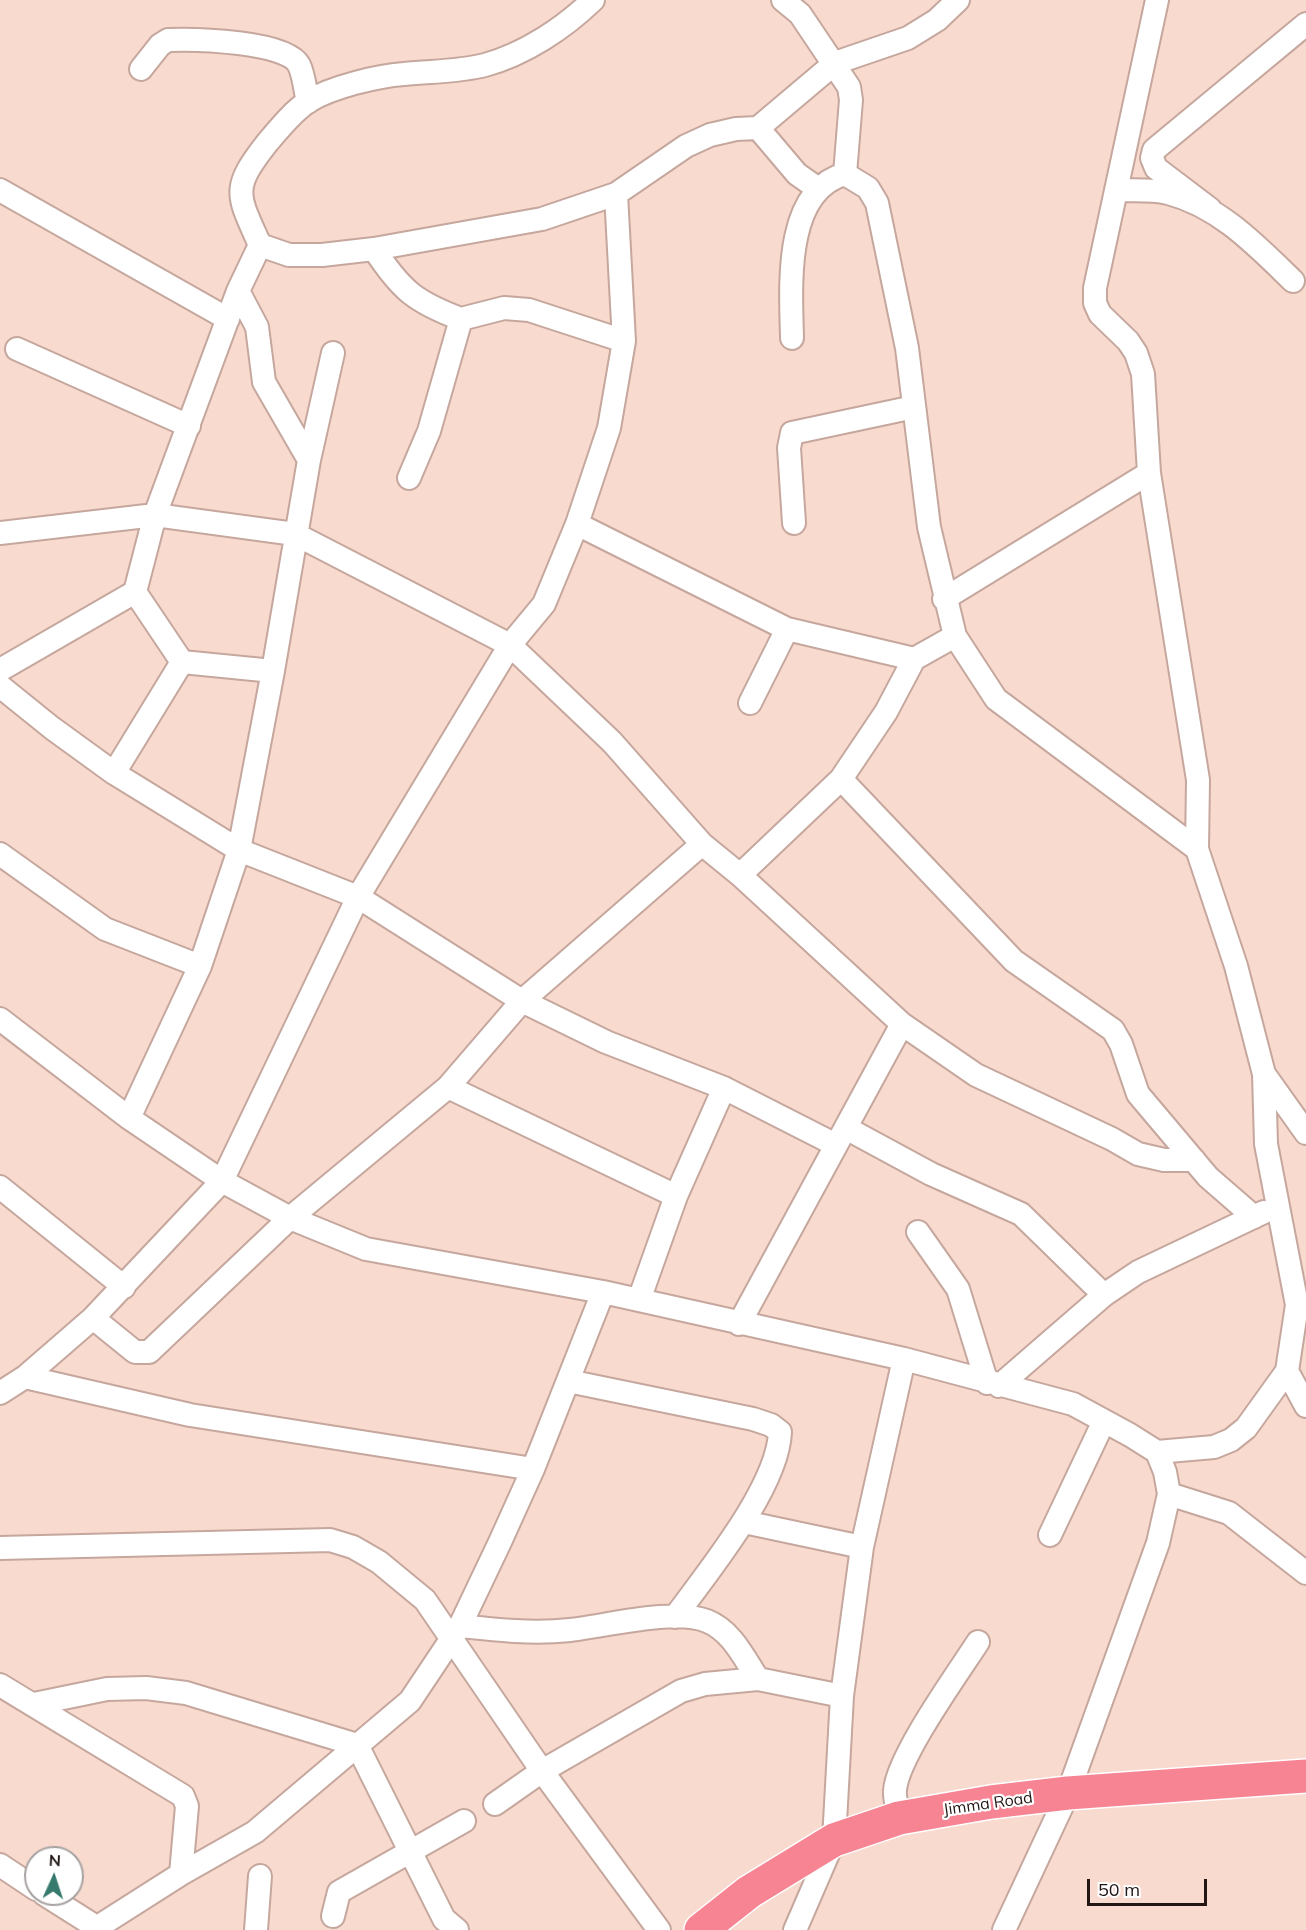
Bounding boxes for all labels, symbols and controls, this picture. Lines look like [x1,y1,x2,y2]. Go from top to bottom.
street label: Jimma Road [942,1788,1034,1820]
north arrow [24,1846,84,1906]
text: N [48,1850,61,1870]
scale bar [1090,1867,1210,1905]
text: 50 m [1098,1878,1140,1901]

